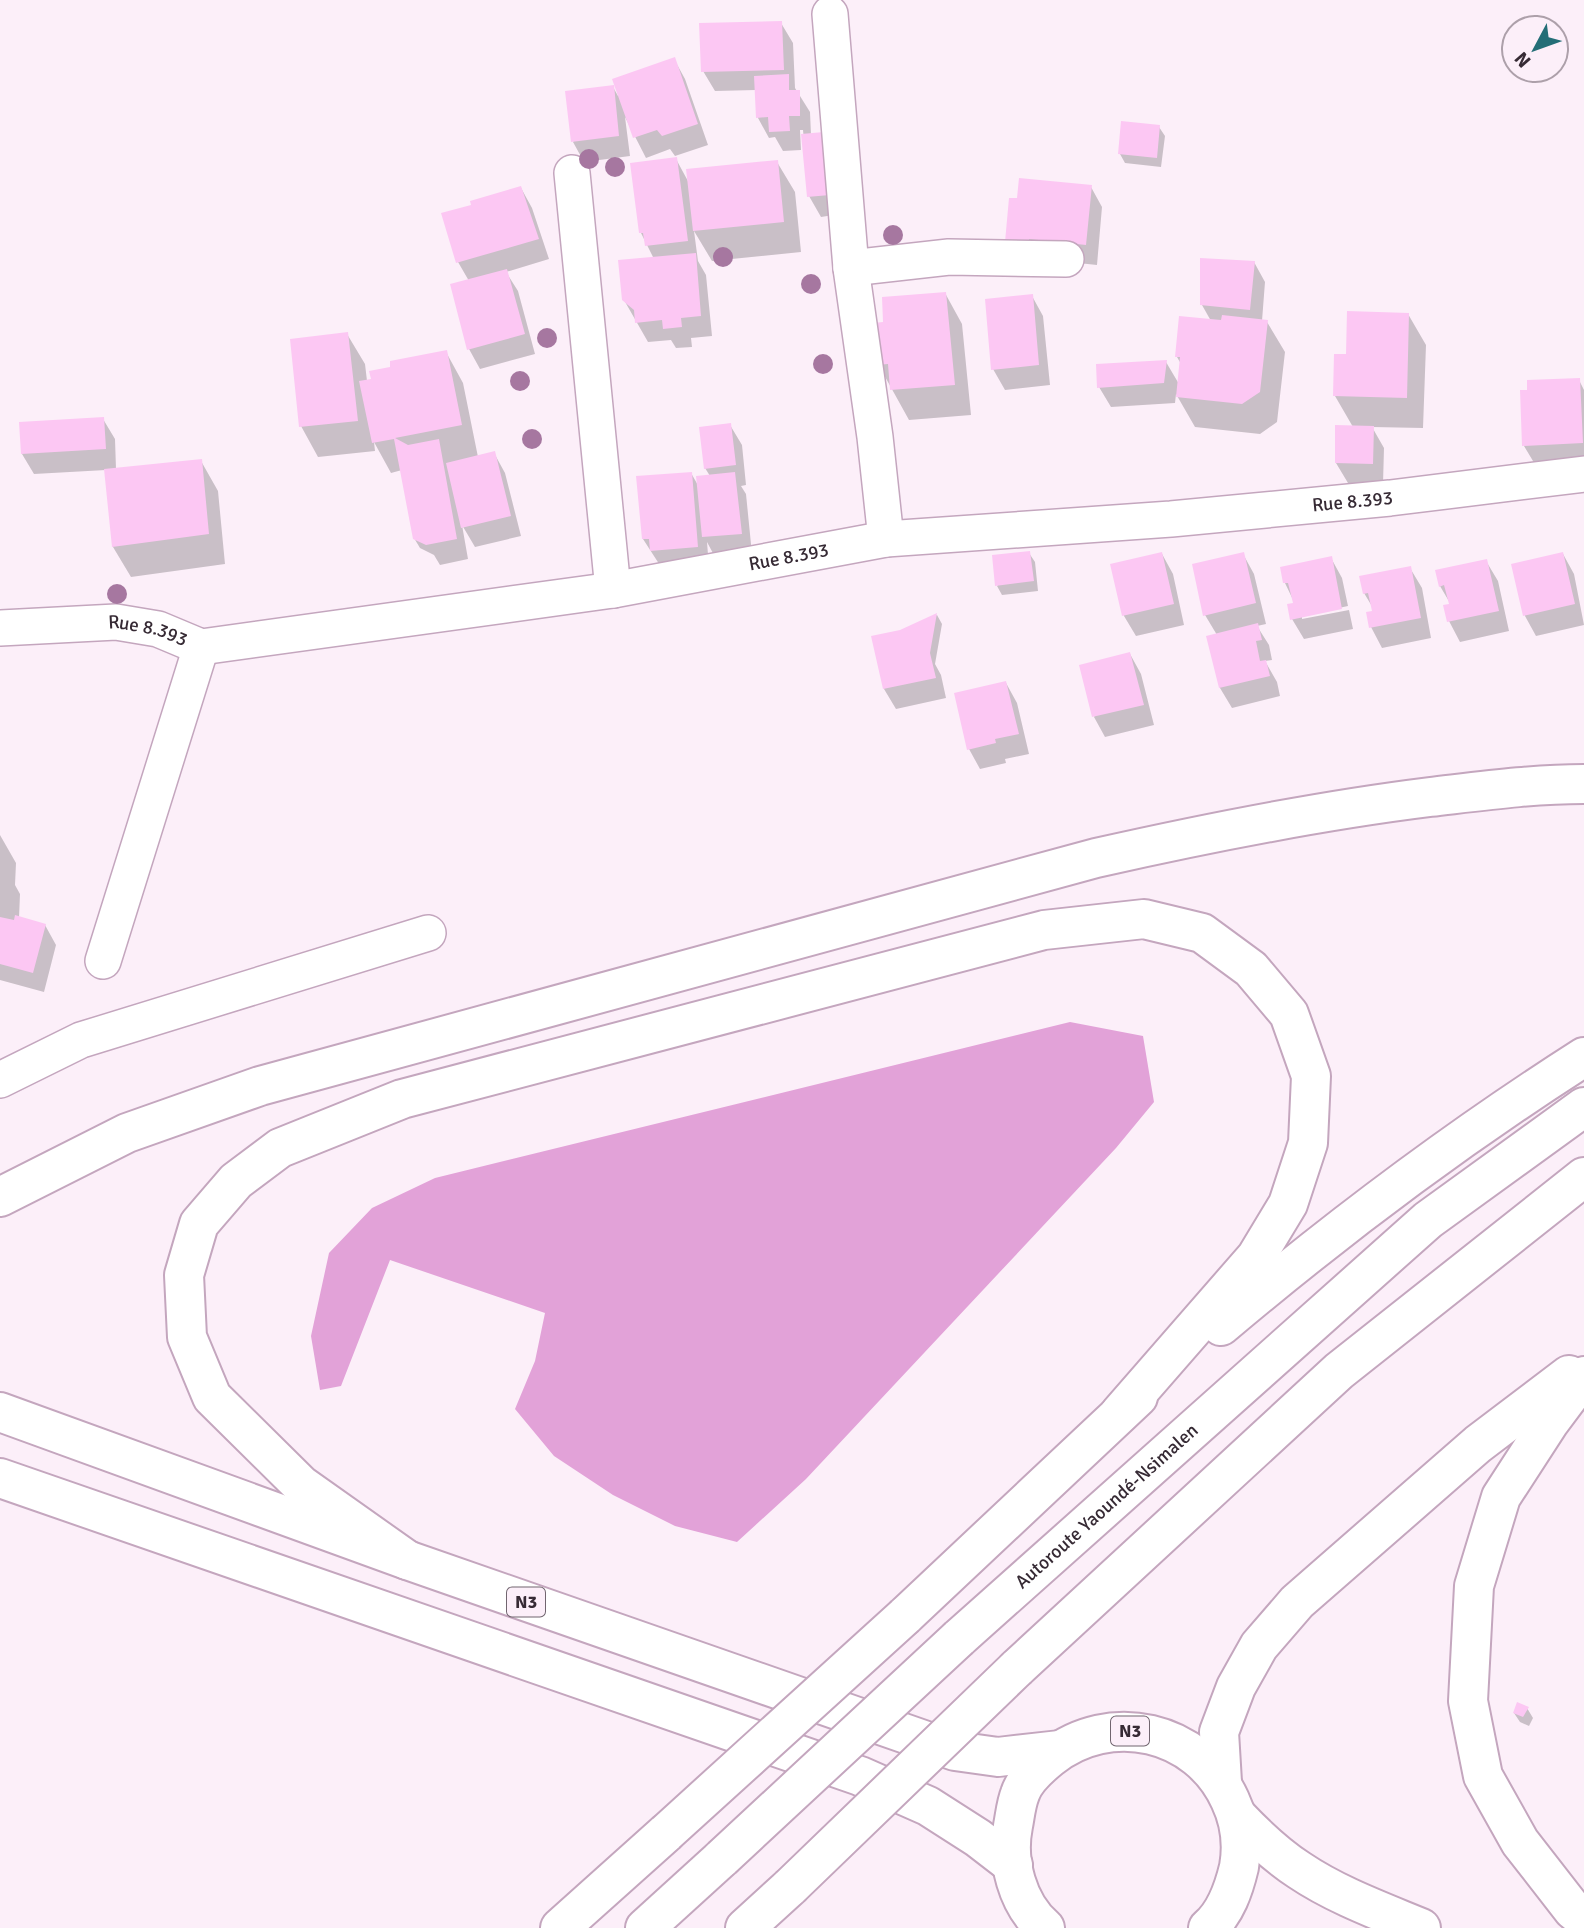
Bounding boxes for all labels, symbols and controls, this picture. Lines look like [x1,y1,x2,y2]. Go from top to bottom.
north arrow [1500,14,1570,84]
text: N [1510,47,1536,72]
street label: Rue 8.393 [1311,486,1394,517]
street label: Rue 8.393 [747,538,831,576]
street label: Rue 8.393 [108,610,191,652]
street label: Autoroute Yaoundé-Nsimalen [1010,1418,1203,1594]
road number: N3 [507,1588,545,1616]
road number: N3 [1111,1716,1149,1746]

